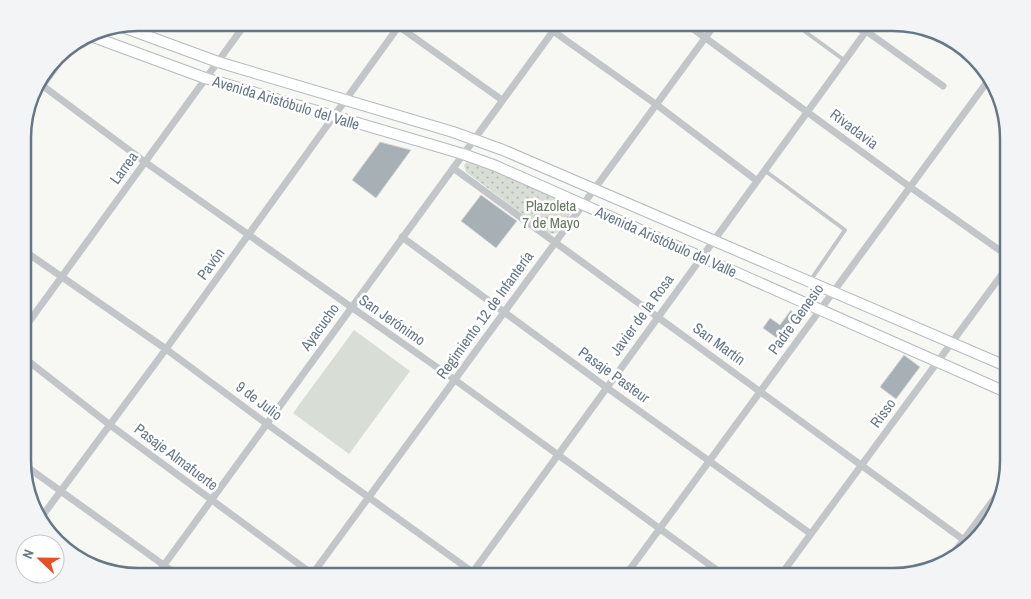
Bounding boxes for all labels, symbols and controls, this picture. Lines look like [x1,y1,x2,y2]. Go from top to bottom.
street label: Avenida Aristóbulo del Valle [209,70,362,135]
street label: Rivadavia [826,104,883,154]
street label: Larrea [105,147,143,188]
park label: Plazoleta 7 de Mayo [522,195,580,233]
street label: Avenida Aristóbulo del Valle [591,200,740,282]
street label: Pavón [192,243,229,284]
street label: Regimiento 12 de Infantería [431,246,538,383]
street label: Javier de la Rosa [605,270,678,360]
street label: Padre Genesio [763,279,828,358]
street label: San Jerónimo [355,289,430,350]
street label: Ayacucho [295,299,344,355]
street label: San Martín [689,317,750,370]
street label: Pasaje Pasteur [574,342,654,408]
street label: 9 de Julio [232,376,287,425]
street label: Risso [865,394,900,432]
street label: Pasaje Almafuerte [130,418,223,495]
north arrow [15,534,65,584]
text: N [18,547,38,561]

